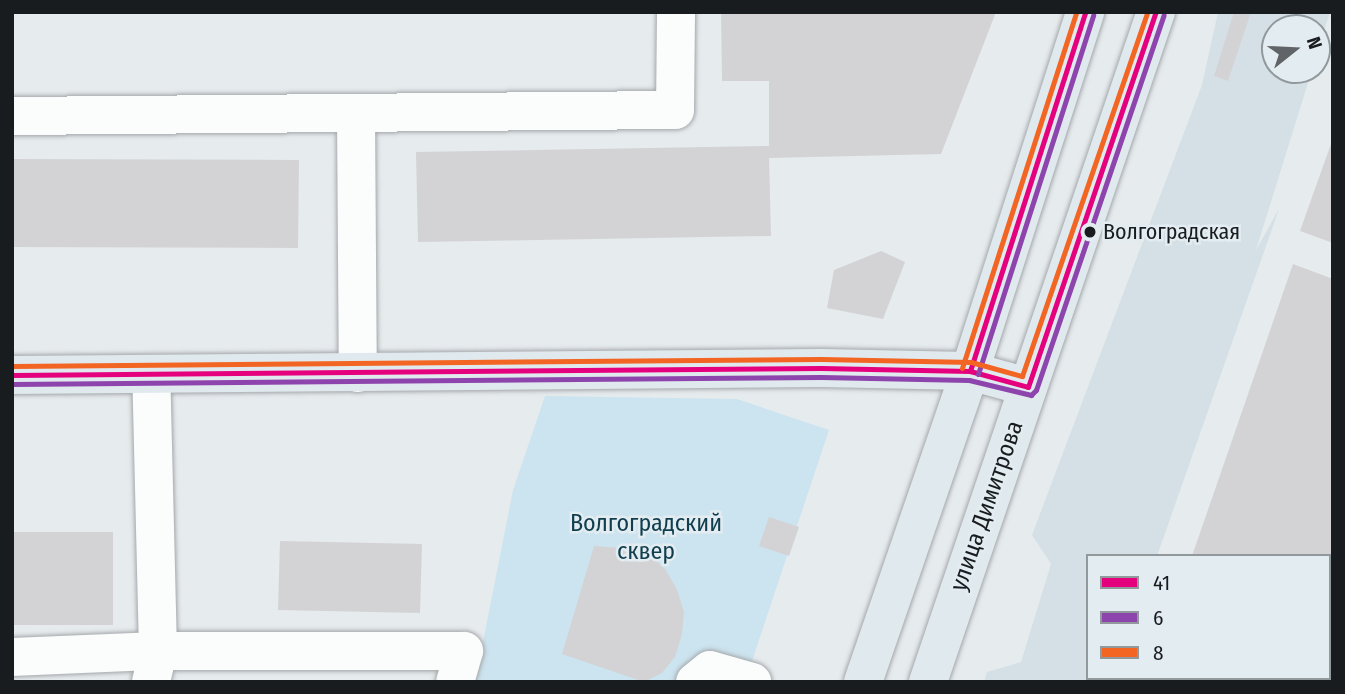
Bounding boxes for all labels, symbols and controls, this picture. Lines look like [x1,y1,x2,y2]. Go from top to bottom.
north arrow [1261,14,1331,84]
text: N [1302,34,1327,52]
place label: Волгоградская [1103,219,1240,245]
marker: Волгоградская [1083,225,1097,239]
street label: улица Димитрова [944,417,1030,595]
park label: Волгоградский сквер [570,510,722,566]
legend [1086,554,1331,680]
text: 41 [1153,570,1170,596]
text: 6 [1153,605,1163,631]
text: 8 [1153,640,1164,666]

